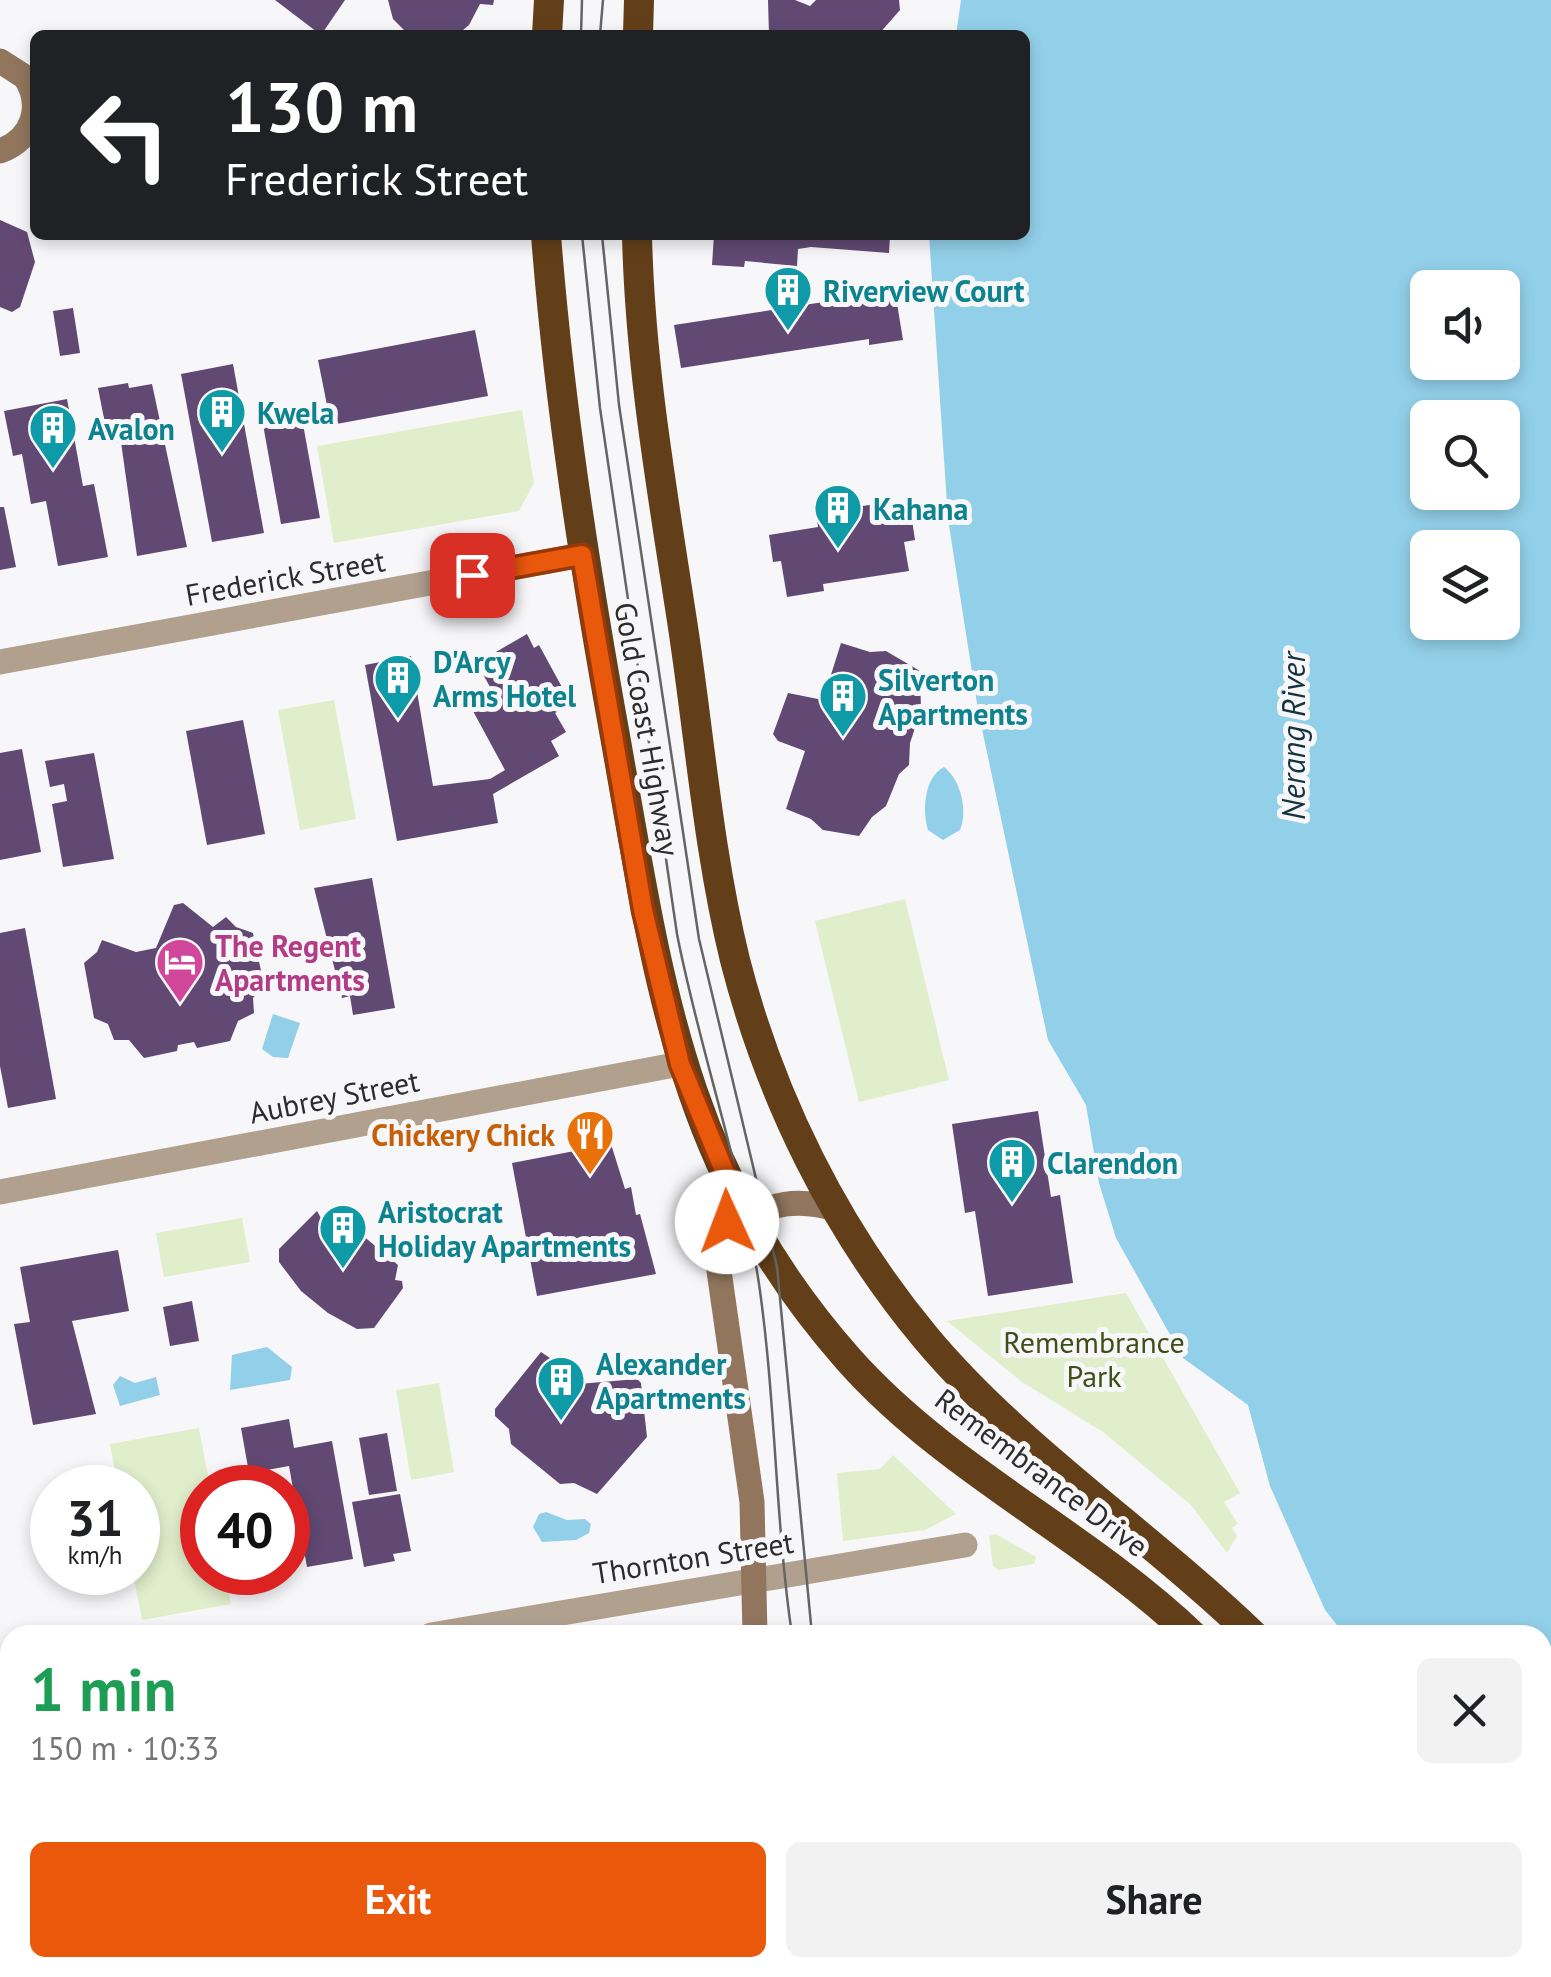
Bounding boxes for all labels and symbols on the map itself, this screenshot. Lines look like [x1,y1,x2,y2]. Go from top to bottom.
building icon: Riverview Court [762,264,814,332]
place label: Riverview Court [823,271,1025,310]
building icon: Kwela [196,386,248,454]
place label: Kwela [257,393,334,432]
building icon: Avalon [27,402,79,470]
place label: Avalon [88,409,175,448]
building icon: Kahana [812,482,864,550]
place label: Kahana [873,489,968,528]
pin [430,533,515,618]
street label: Frederick Street [182,540,388,614]
street label: Gold Coast Highway [606,599,690,859]
place label: D'Arcy Arms Hotel [433,642,576,715]
water label: Nerang River [1272,650,1314,820]
building icon: D'Arcy Arms Hotel [372,652,424,720]
place label: Silverton Apartments [878,660,1028,733]
building icon: Silverton Apartments [817,670,869,738]
place label: The Regent Apartments [215,926,365,999]
hotel icon: The Regent Apartments [154,936,206,1004]
street label: Aubrey Street [246,1060,422,1132]
restaurant icon: Chickery Chick [564,1108,616,1176]
place label: Chickery Chick [371,1115,555,1154]
building icon: Clarendon [986,1136,1038,1204]
place label: Clarendon [1047,1143,1178,1182]
position arrow [675,1170,779,1274]
place label: Aristocrat Holiday Apartments [378,1192,631,1265]
building icon: Aristocrat Holiday Apartments [317,1202,369,1270]
park label: Remembrance Park [1003,1322,1185,1395]
place label: Alexander Apartments [596,1344,746,1417]
building icon: Alexander Apartments [535,1354,587,1422]
street label: Remembrance Drive [928,1379,1156,1565]
speed limit sign: 40 [180,1465,310,1595]
street label: Thornton Street [590,1522,796,1592]

